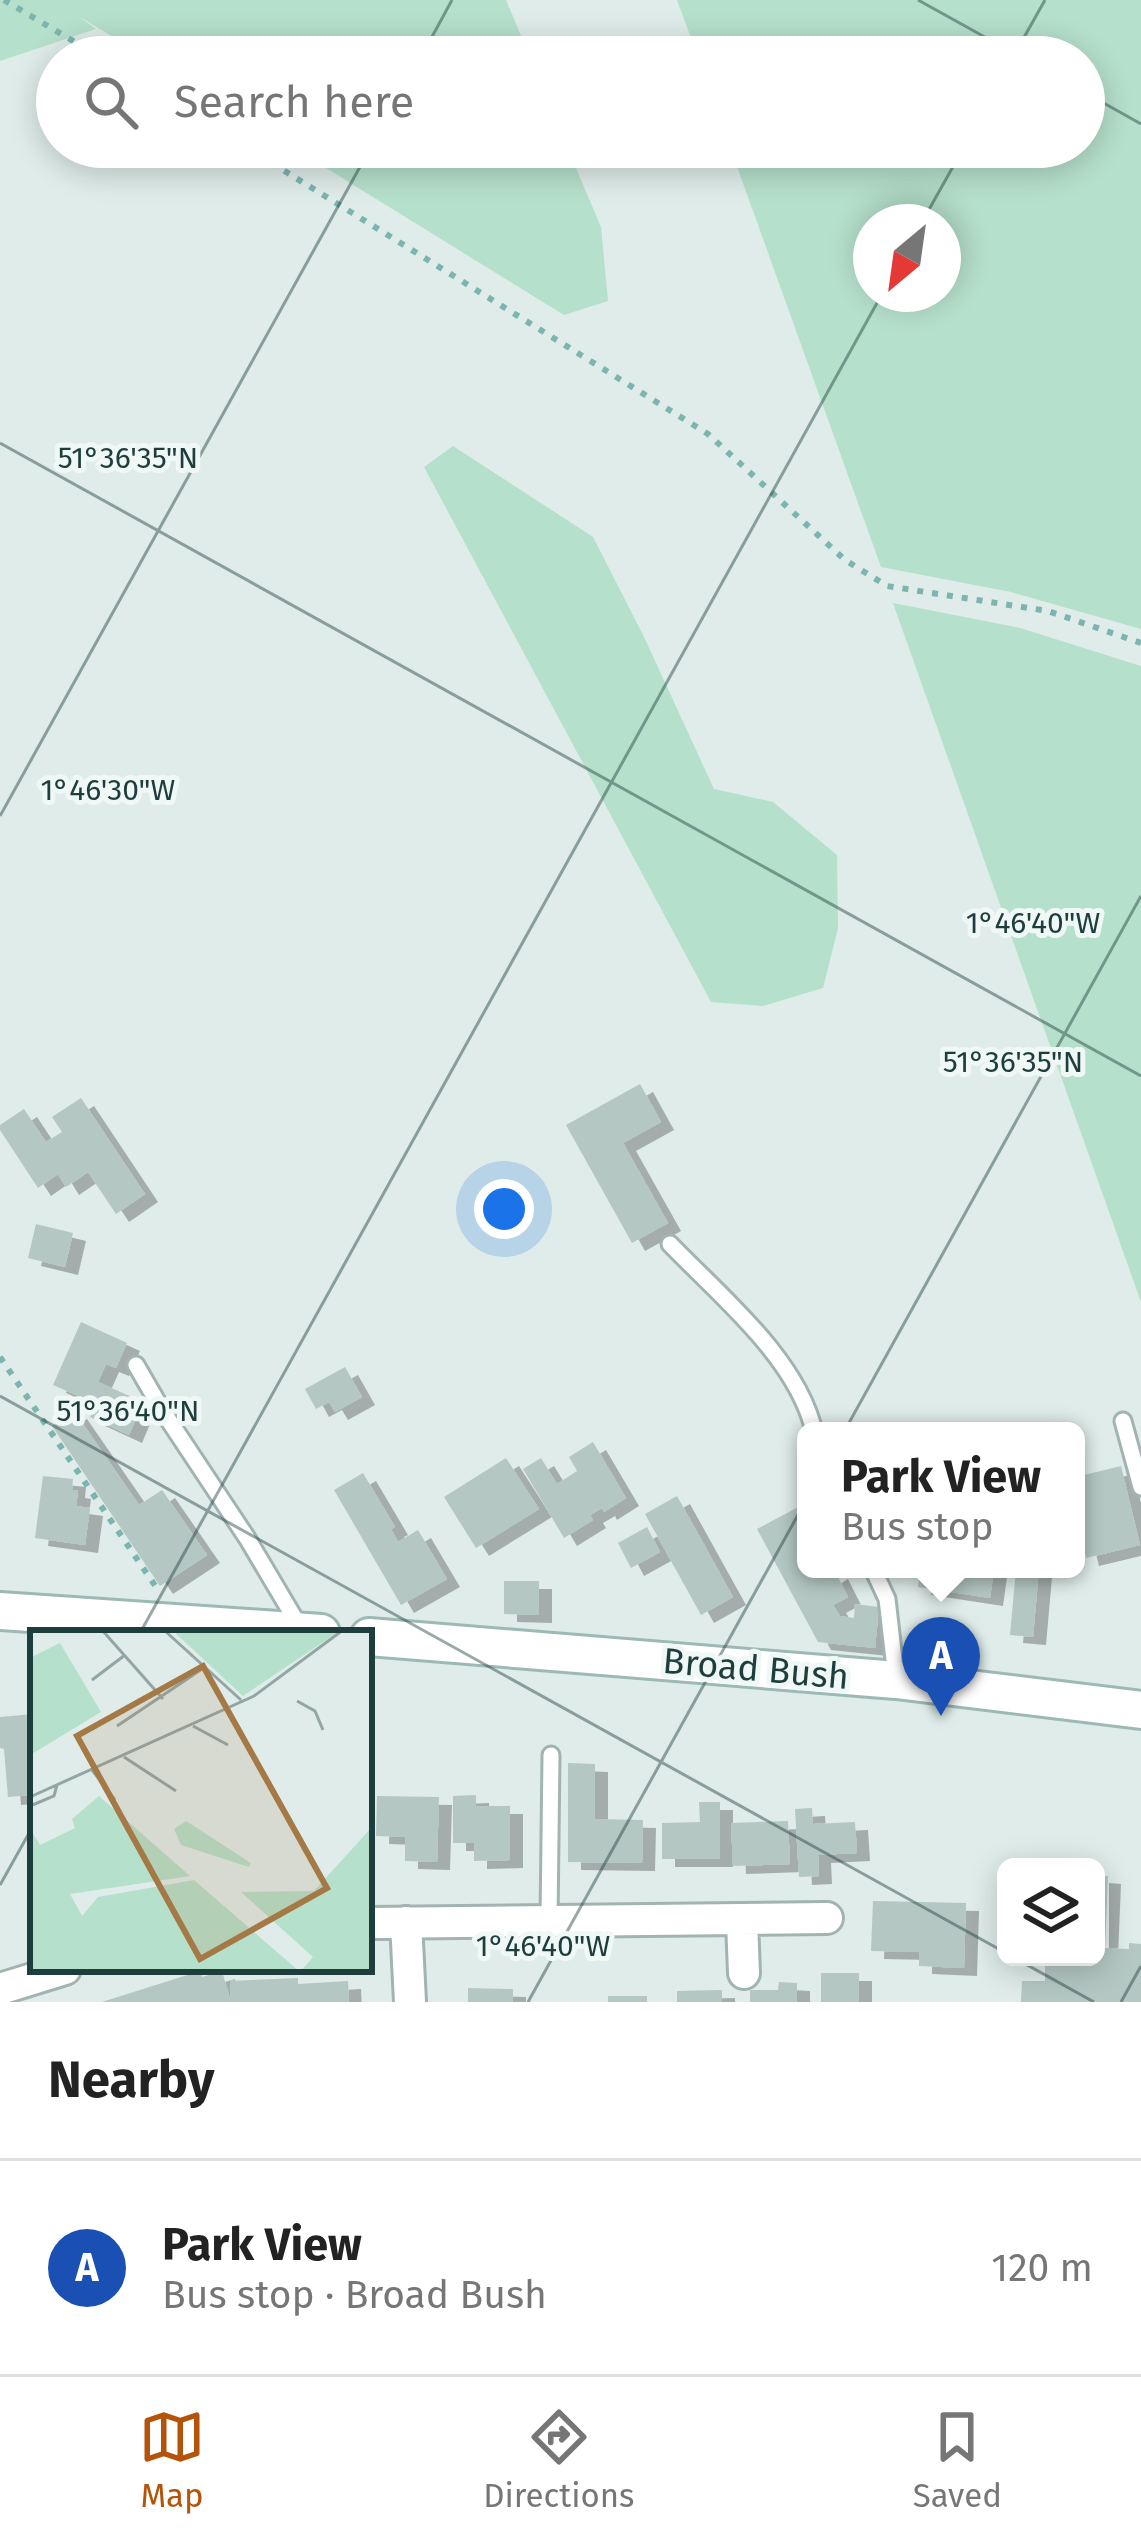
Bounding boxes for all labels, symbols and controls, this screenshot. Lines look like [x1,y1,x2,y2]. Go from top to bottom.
search box [36,36,1105,168]
icon: search [78,69,144,135]
text: Search here [174,75,414,129]
north arrow [853,204,961,312]
text: 51°36'35"N [58,440,198,476]
text: 1°46'30"W [41,772,176,808]
text: 1°46'40"W [966,905,1100,941]
text: 51°36'35"N [943,1044,1083,1080]
your location [474,1179,534,1239]
text: 51°36'40"N [57,1393,199,1429]
popup [797,1422,1085,1578]
text: Park View [841,1450,1041,1504]
text: Bus stop [841,1504,994,1550]
pin: A [902,1617,980,1716]
inset map [30,1630,372,1972]
street label: Broad Bush [661,1639,851,1699]
map controls [997,1858,1105,1966]
button: layers [997,1858,1105,1966]
text: 1°46'40"W [476,1928,610,1964]
text: Nearby [48,2049,214,2111]
text: Park View [162,2218,362,2272]
text: A [75,2245,99,2291]
text: 120 m [991,2245,1093,2291]
text: Bus stop · Broad Bush [162,2272,547,2318]
tab: Map [139,2404,205,2516]
tab: Directions [483,2404,635,2516]
tab: Saved [913,2404,1002,2516]

